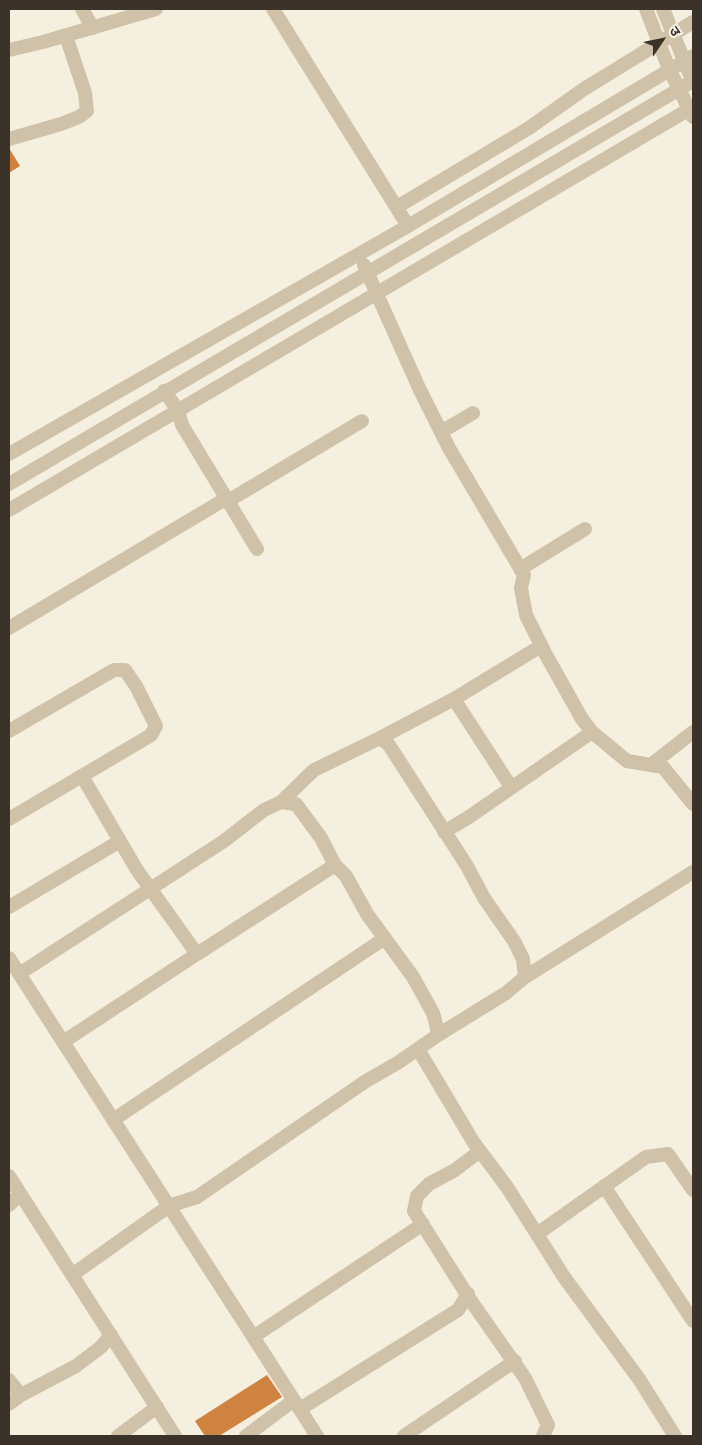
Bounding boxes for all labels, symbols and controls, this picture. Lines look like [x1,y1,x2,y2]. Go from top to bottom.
north arrow [637,15,687,65]
text: उ [666,23,684,39]

